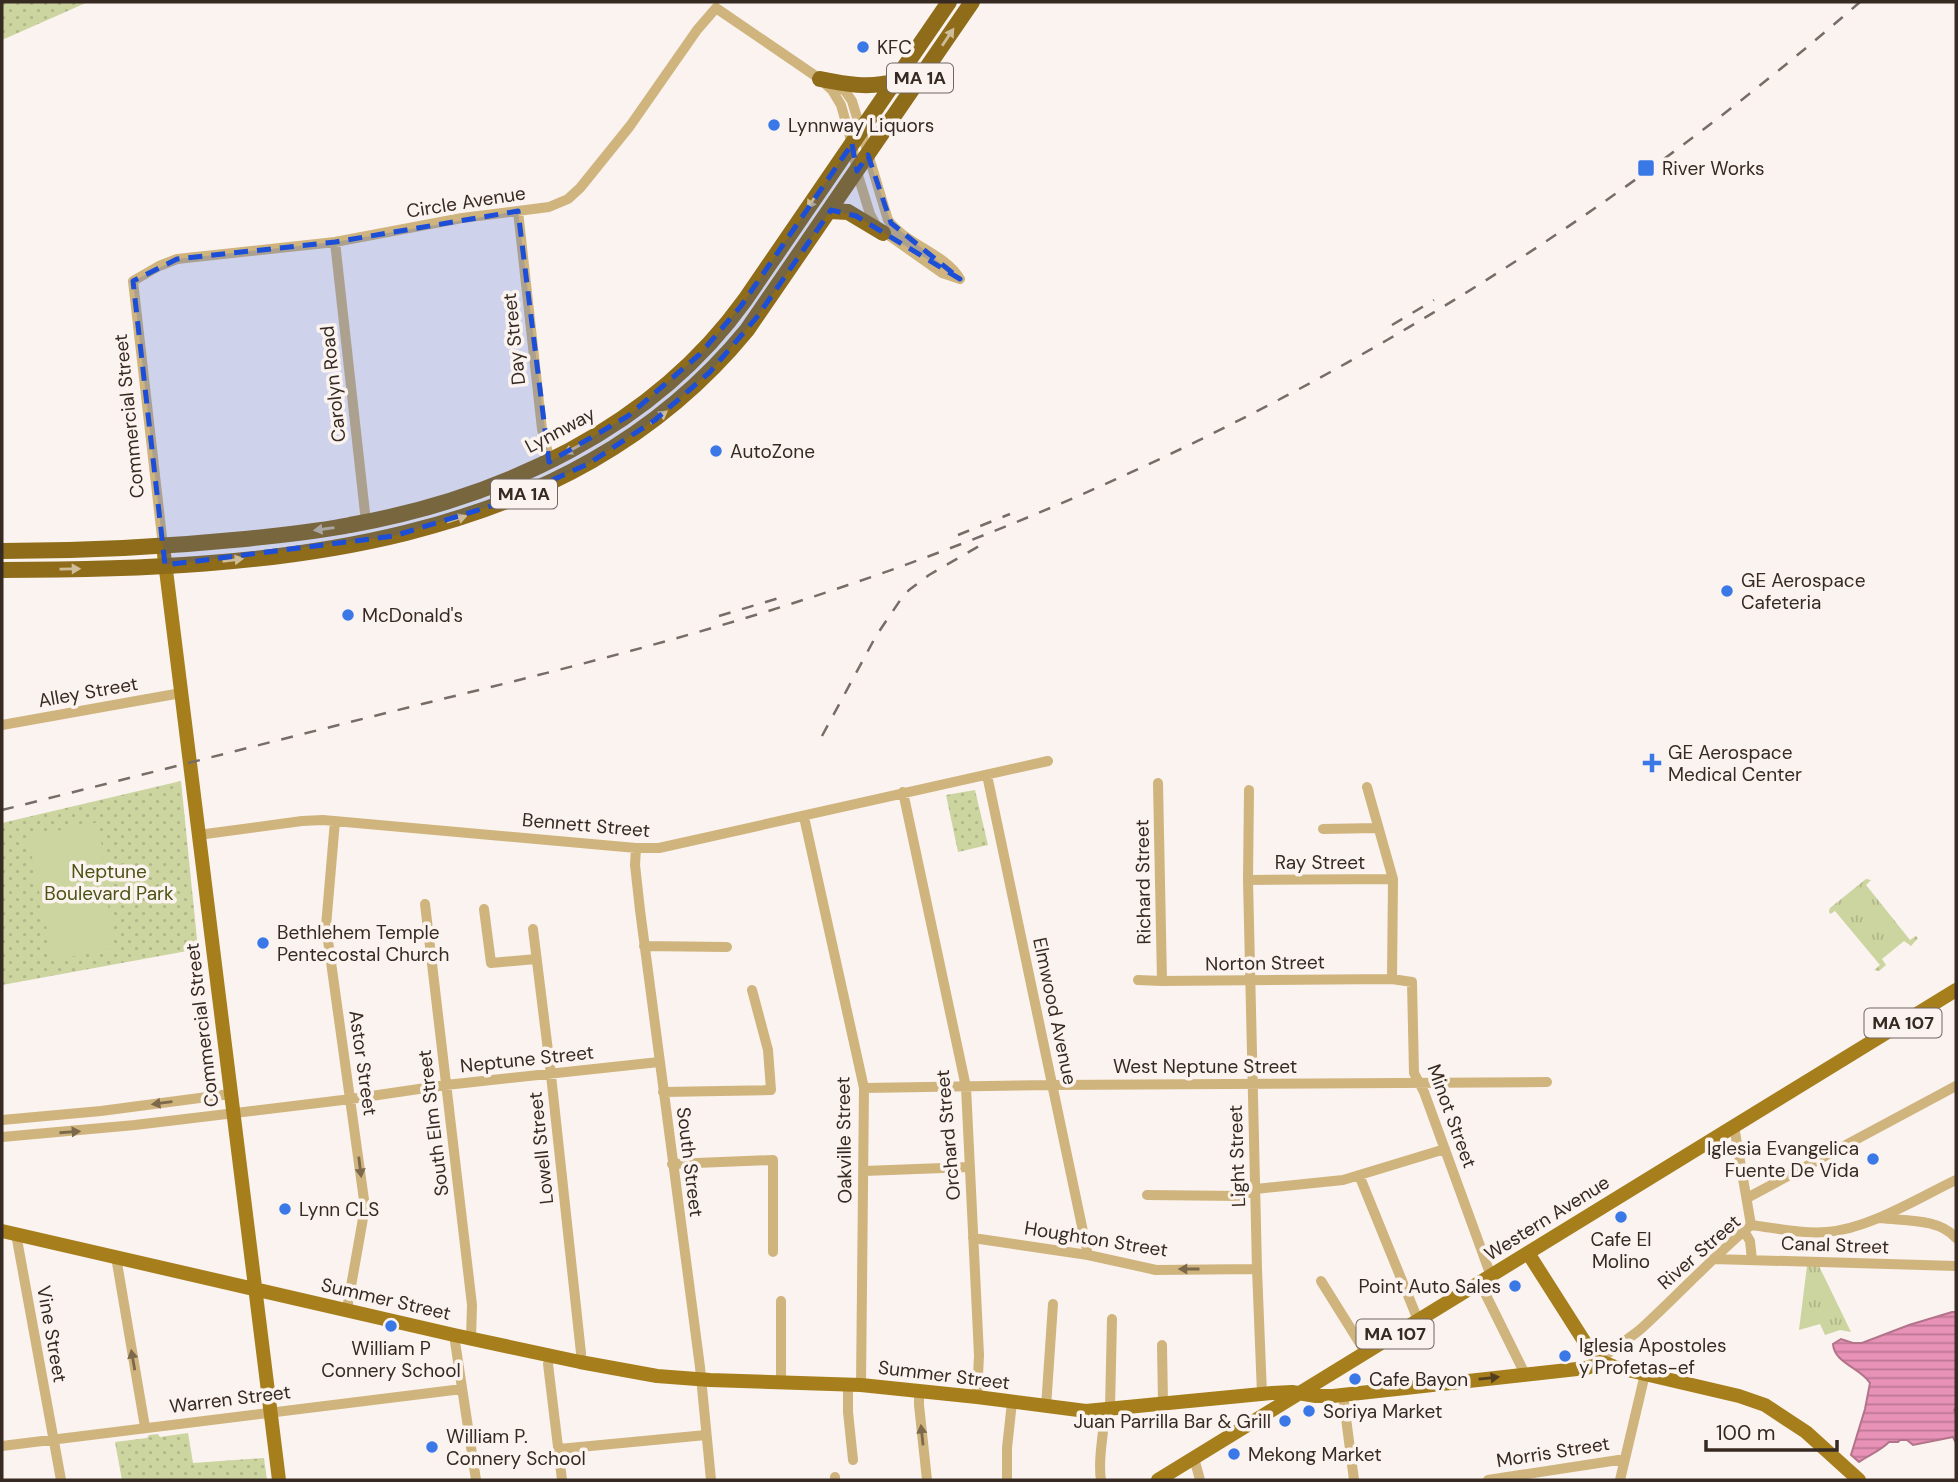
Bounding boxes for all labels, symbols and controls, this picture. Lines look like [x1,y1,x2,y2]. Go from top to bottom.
one-way arrow [941,28,955,46]
place label: KFC [877,35,912,60]
marker: KFC [855,39,871,55]
road number: MA 1A [887,64,953,92]
place label: Lynnway Liquors [788,113,934,138]
marker: Lynnway Liquors [766,117,782,133]
place label: River Works [1662,156,1765,181]
marker: River Works [1636,158,1656,178]
street label: Circle Avenue [405,180,527,224]
one-way arrow [807,191,820,210]
street label: Day Street [497,292,531,386]
street label: Carolyn Road [314,325,352,443]
street label: Commercial Street [108,333,150,499]
street label: Lynnway [521,401,600,459]
one-way arrow [650,411,668,425]
place label: AutoZone [730,439,815,464]
one-way arrow [564,443,583,455]
marker: AutoZone [708,443,724,459]
road number: MA 1A [491,480,557,508]
one-way arrow [446,513,467,524]
one-way arrow [313,524,335,535]
one-way arrow [222,554,244,565]
one-way arrow [59,563,81,575]
place label: GE Aerospace Cafeteria [1741,568,1865,615]
marker: GE Aerospace Cafeteria [1719,583,1735,599]
place label: McDonald's [362,603,463,628]
marker: McDonald's [340,607,356,623]
street label: Alley Street [36,671,140,713]
place label: GE Aerospace Medical Center [1668,740,1802,787]
marker: GE Aerospace Medical Center [1642,753,1662,773]
street label: Bennett Street [521,807,651,843]
street label: Richard Street [1129,819,1157,945]
street label: Ray Street [1275,850,1365,875]
park label: Neptune Boulevard Park [44,859,174,906]
place label: Bethlehem Temple Pentecostal Church [277,920,449,967]
marker: Bethlehem Temple Pentecostal Church [255,935,271,951]
street label: Elmwood Avenue [1027,935,1083,1087]
street label: Commercial Street [180,942,224,1108]
street label: Norton Street [1205,949,1325,977]
road number: MA 107 [1864,1008,1941,1038]
street label: Astor Street [343,1009,383,1117]
street label: Neptune Street [459,1040,595,1078]
street label: South Elm Street [412,1048,454,1198]
street label: West Neptune Street [1113,1054,1297,1079]
street label: Minot Street [1422,1061,1482,1171]
street label: Orchard Street [930,1069,966,1201]
street label: Oakville Street [830,1076,858,1204]
street label: Lowell Street [523,1091,559,1205]
one-way arrow [151,1098,173,1109]
street label: Light Street [1223,1104,1251,1208]
street label: South Street [671,1106,709,1218]
one-way arrow [59,1126,81,1137]
place label: Iglesia Evangelica Fuente De Vida [1707,1136,1859,1183]
marker: Iglesia Evangelica Fuente De Vida [1865,1151,1881,1167]
one-way arrow [355,1156,366,1178]
street label: Western Avenue [1480,1170,1614,1266]
place label: Lynn CLS [299,1197,379,1222]
marker: Lynn CLS [277,1201,293,1217]
marker: Cafe El Molino [1613,1209,1629,1225]
street label: River Street [1652,1209,1746,1295]
street label: Houghton Street [1022,1215,1170,1263]
place label: Cafe El Molino [1591,1227,1651,1274]
street label: Canal Street [1780,1231,1890,1259]
one-way arrow [1177,1263,1199,1275]
street label: Summer Street [319,1272,453,1326]
place label: Point Auto Sales [1359,1274,1501,1299]
marker: Point Auto Sales [1507,1278,1523,1294]
street label: Vine Street [31,1284,73,1384]
marker: William P Connery School [383,1318,399,1334]
road number: MA 107 [1356,1320,1434,1349]
place label: Iglesia Apostoles y Profetas-ef [1579,1333,1726,1380]
place label: William P Connery School [321,1336,461,1383]
marker: Iglesia Apostoles y Profetas-ef [1557,1348,1573,1364]
one-way arrow [127,1349,138,1371]
street label: Summer Street [877,1355,1011,1395]
place label: Cafe Bayon [1369,1367,1468,1392]
marker: Cafe Bayon [1347,1371,1363,1387]
one-way arrow [1478,1373,1500,1384]
street label: Warren Street [168,1379,292,1419]
place label: Soriya Market [1323,1399,1442,1424]
marker: Soriya Market [1301,1403,1317,1419]
scale bar [1706,1408,1837,1452]
place label: Juan Parrilla Bar & Grill [1074,1409,1271,1434]
marker: Juan Parrilla Bar & Grill [1277,1413,1293,1429]
text: 100 m [1716,1419,1776,1447]
place label: William P. Connery School [446,1424,586,1471]
one-way arrow [917,1424,928,1446]
street label: Morris Street [1495,1431,1611,1473]
marker: William P. Connery School [424,1439,440,1455]
place label: Mekong Market [1248,1442,1382,1467]
marker: Mekong Market [1226,1446,1242,1462]

